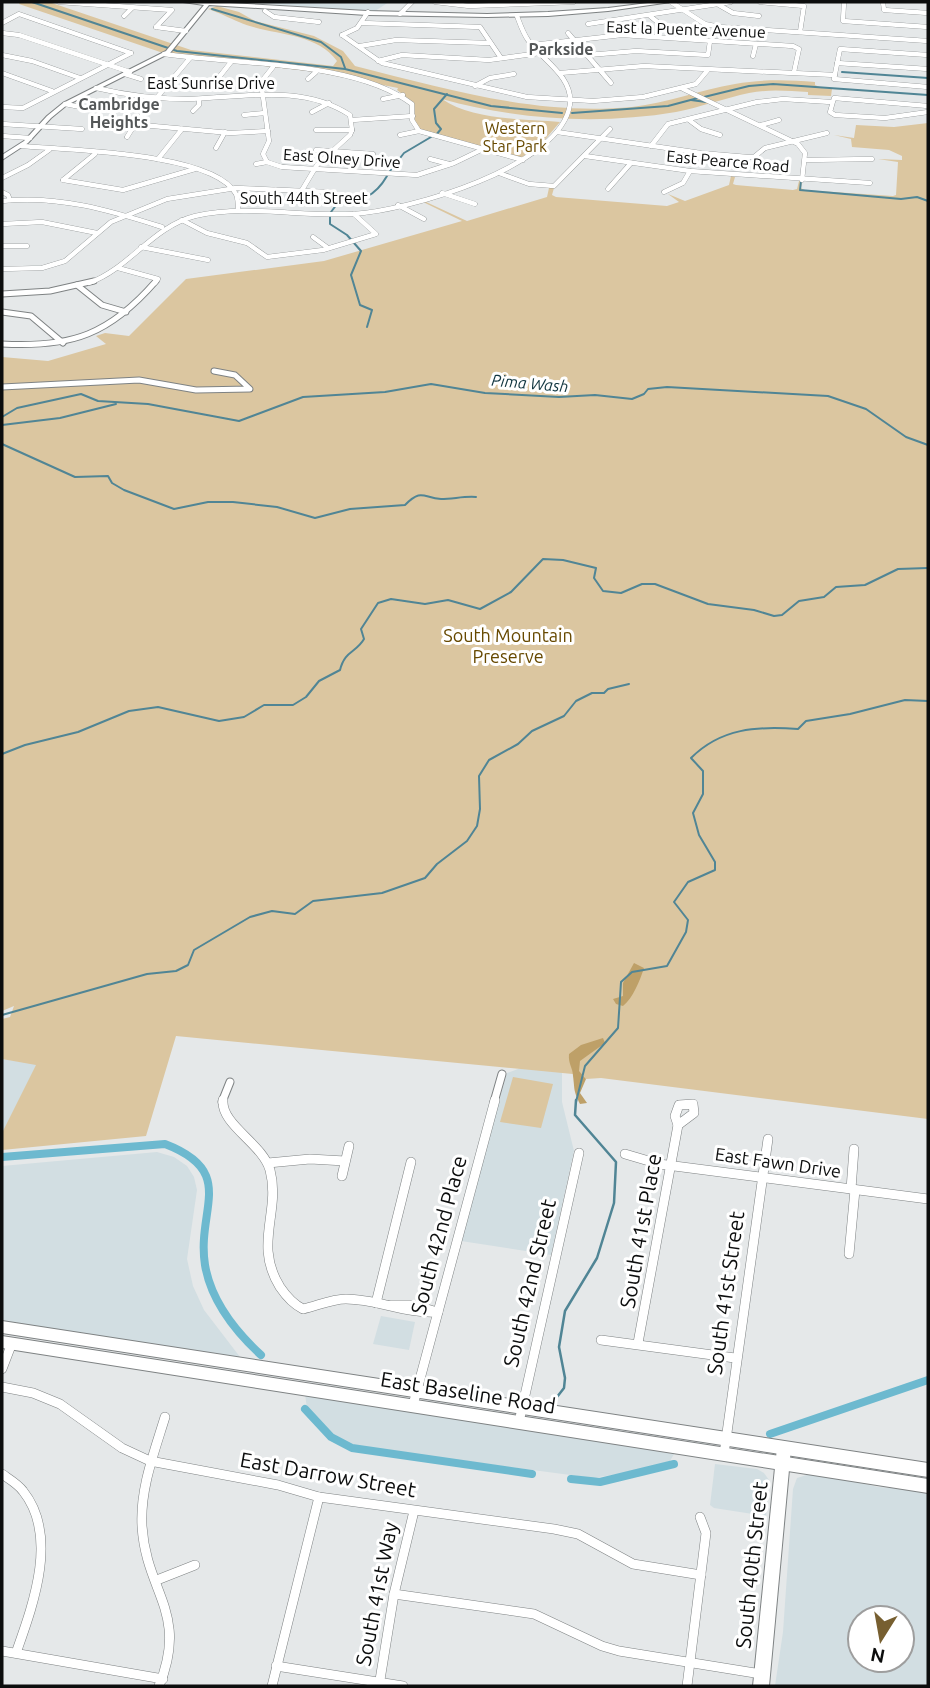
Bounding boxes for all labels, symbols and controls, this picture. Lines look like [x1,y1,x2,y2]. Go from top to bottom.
street label: East la Puente Avenue [606,17,766,41]
district label: Parkside [529,40,593,58]
street label: East Sunrise Drive [147,74,275,92]
district label: Cambridge Heights [78,95,160,131]
park label: Western Star Park [483,119,547,155]
street label: East Olney Drive [283,145,401,171]
street label: East Pearce Road [666,147,790,175]
street label: South 44th Street [240,189,369,207]
water label: Pima Wash [491,371,569,395]
park label: South Mountain Preserve [443,625,573,666]
street label: East Fawn Drive [714,1143,843,1181]
street label: South 41st Place [615,1152,665,1310]
street label: South 42nd Place [405,1153,471,1317]
street label: South 42nd Street [498,1196,560,1369]
street label: South 41st Street [702,1210,748,1376]
street label: East Baseline Road [379,1366,557,1418]
street label: East Darrow Street [238,1447,418,1501]
street label: South 40th Street [730,1480,772,1650]
street label: South 41st Way [350,1520,402,1668]
north arrow [846,1604,916,1674]
text: N [869,1644,887,1668]

